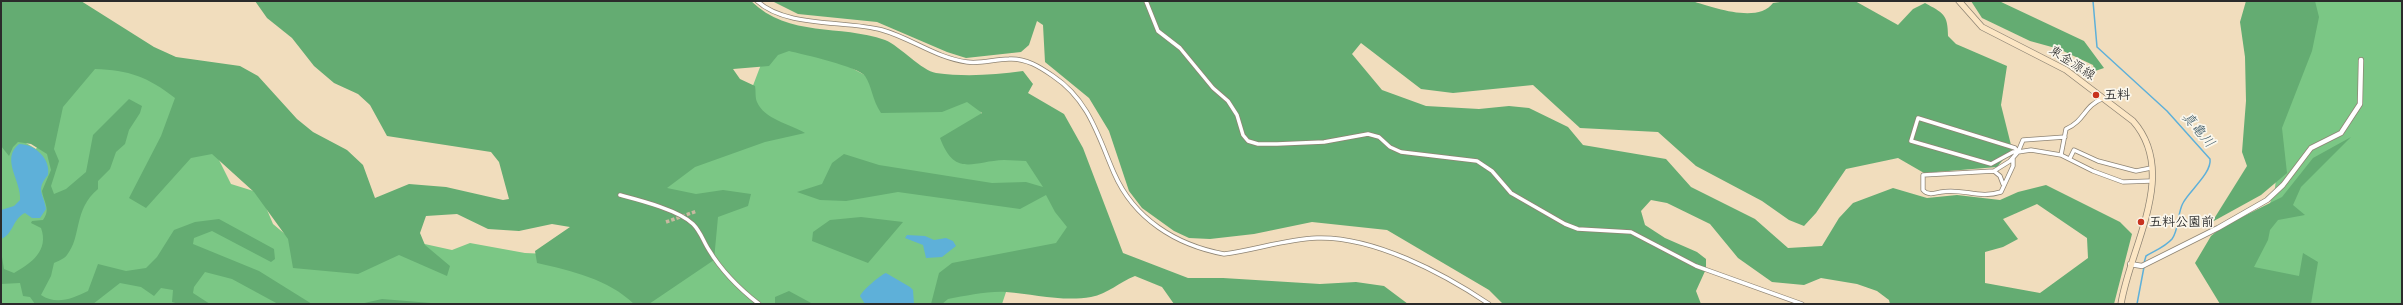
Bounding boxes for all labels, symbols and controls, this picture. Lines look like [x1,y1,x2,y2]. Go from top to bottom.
street label: 東金源線 [2046,42,2098,84]
place label: 五料 [2104,87,2130,103]
marker: 五料 [2091,90,2101,100]
water label: 真亀川 [2178,109,2218,151]
place label: 五料公園前 [2149,214,2214,230]
marker: 五料公園前 [2136,217,2146,227]

